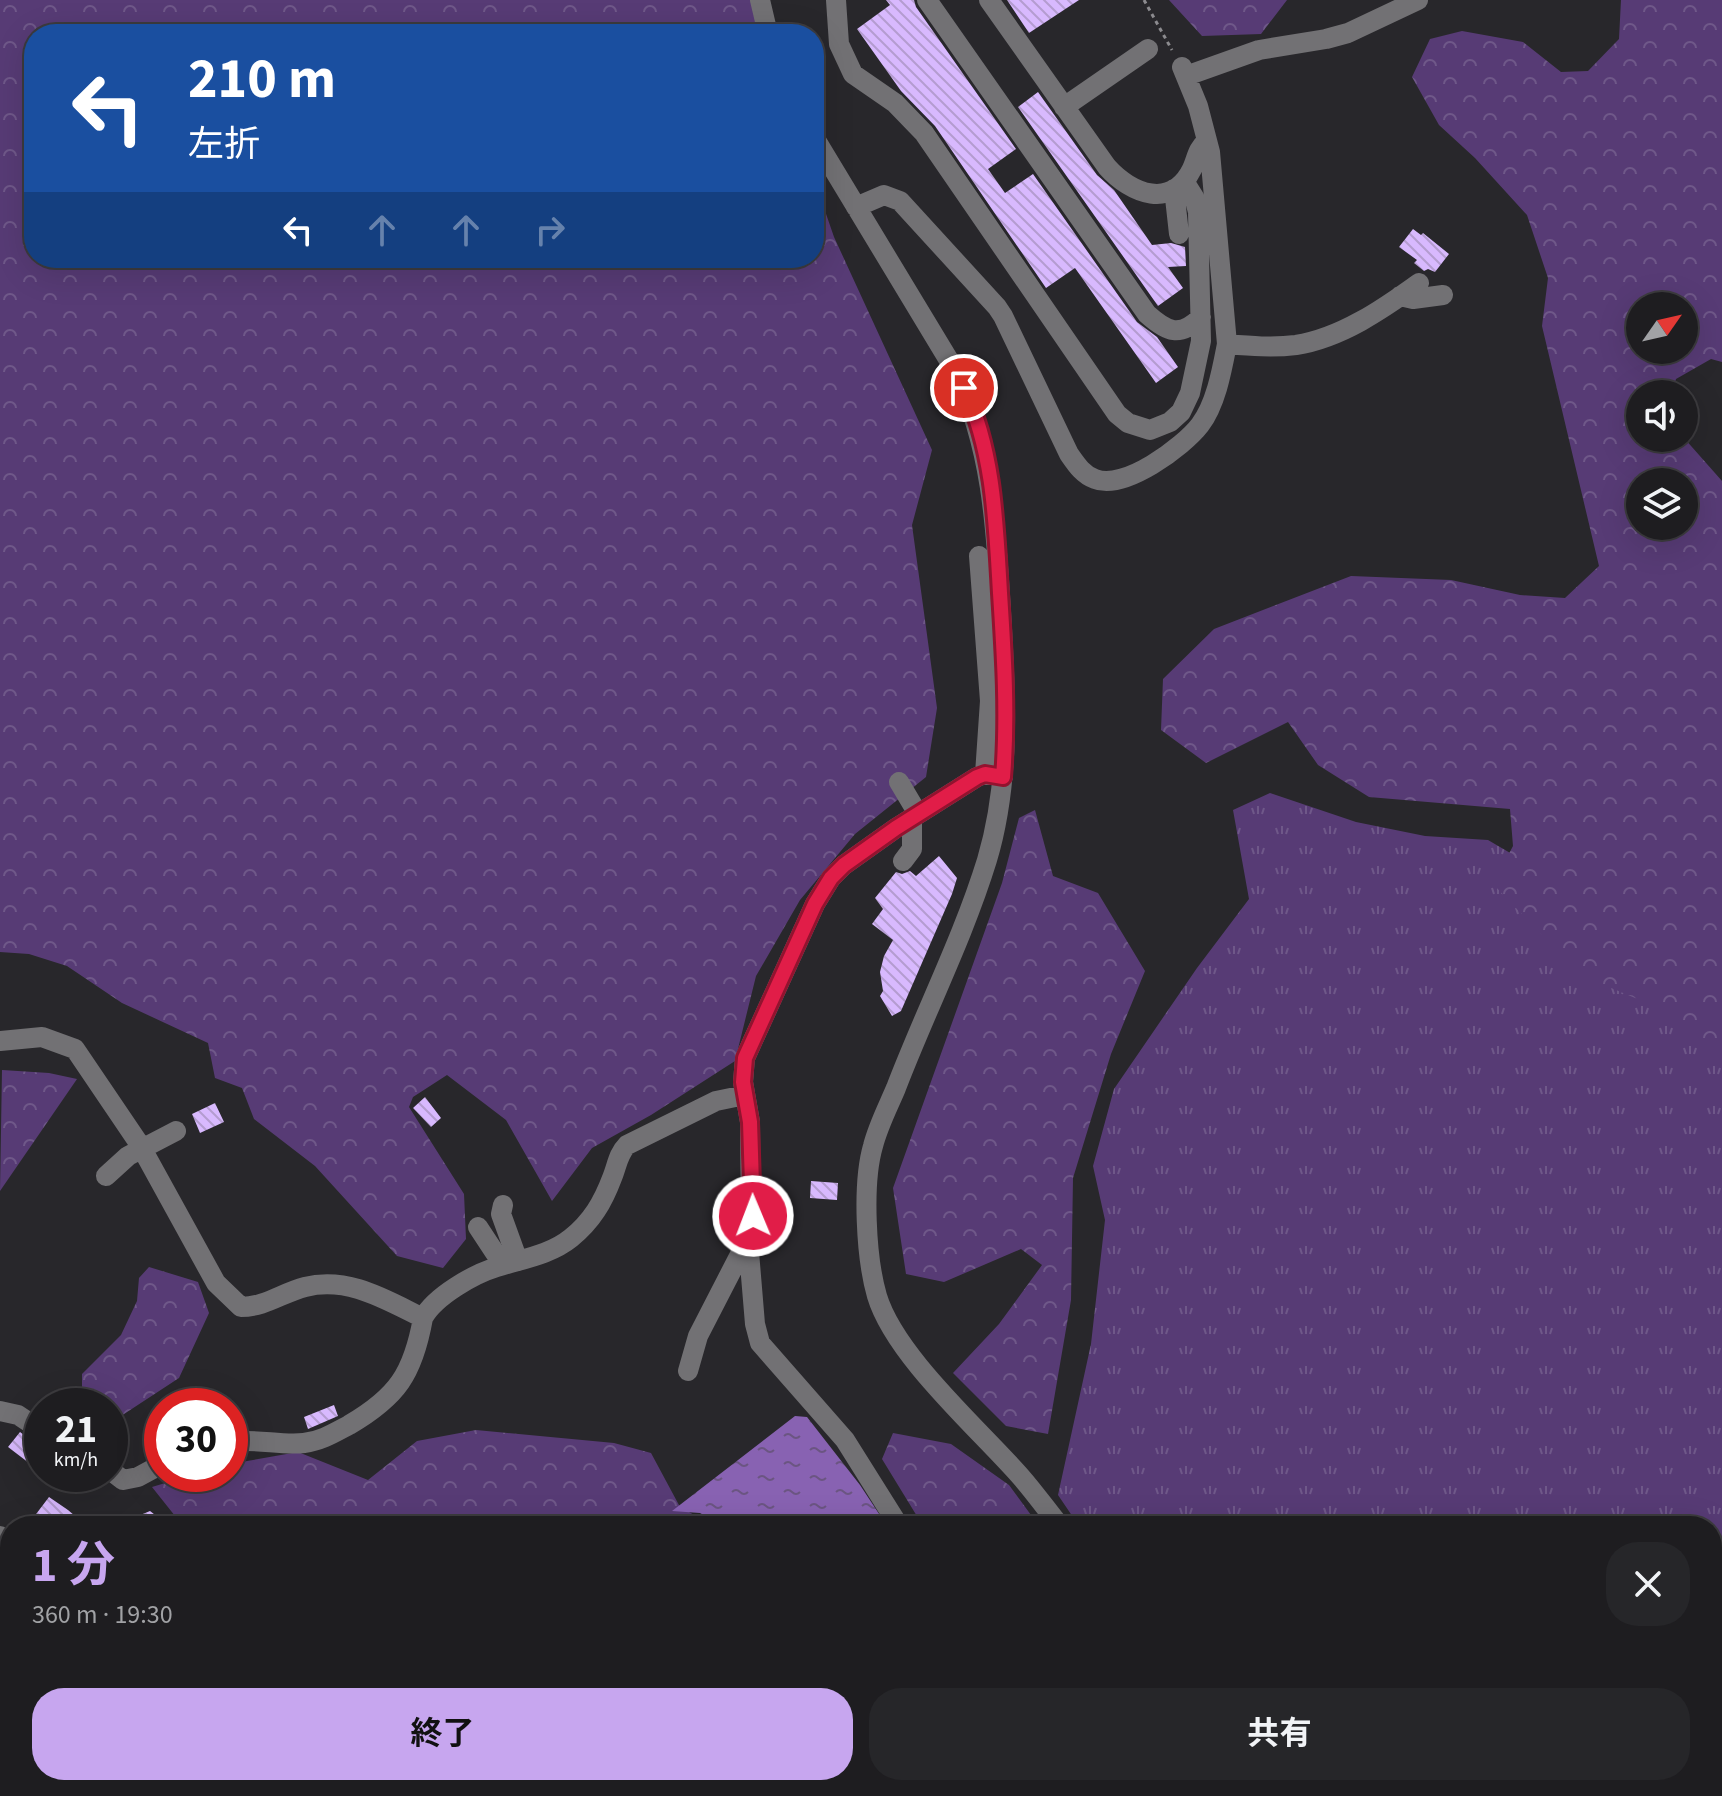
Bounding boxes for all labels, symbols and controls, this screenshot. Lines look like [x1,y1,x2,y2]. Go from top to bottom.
text: 210 m [188,40,336,119]
icon: left [56,56,160,160]
text: 左折 [188,119,260,170]
icon: left [276,208,320,252]
icon: ahead [360,208,404,252]
icon: ahead [444,208,488,252]
icon: right [528,208,572,252]
north arrow [1626,292,1698,364]
map controls [1626,292,1698,540]
pin [930,354,998,422]
icon: arrive [942,366,986,410]
button: sound [1626,380,1698,452]
button: layers [1626,468,1698,540]
position arrow [711,1174,795,1258]
speed limit sign: 30 [144,1388,248,1492]
text: 21 [55,1401,97,1458]
text: km/h [54,1446,98,1474]
text: 1 分 [32,1532,115,1600]
button: close [1606,1542,1690,1626]
text: 360 m · 19:30 [32,1596,173,1633]
button: 終了 [32,1688,853,1780]
button: 共有 [869,1688,1690,1780]

